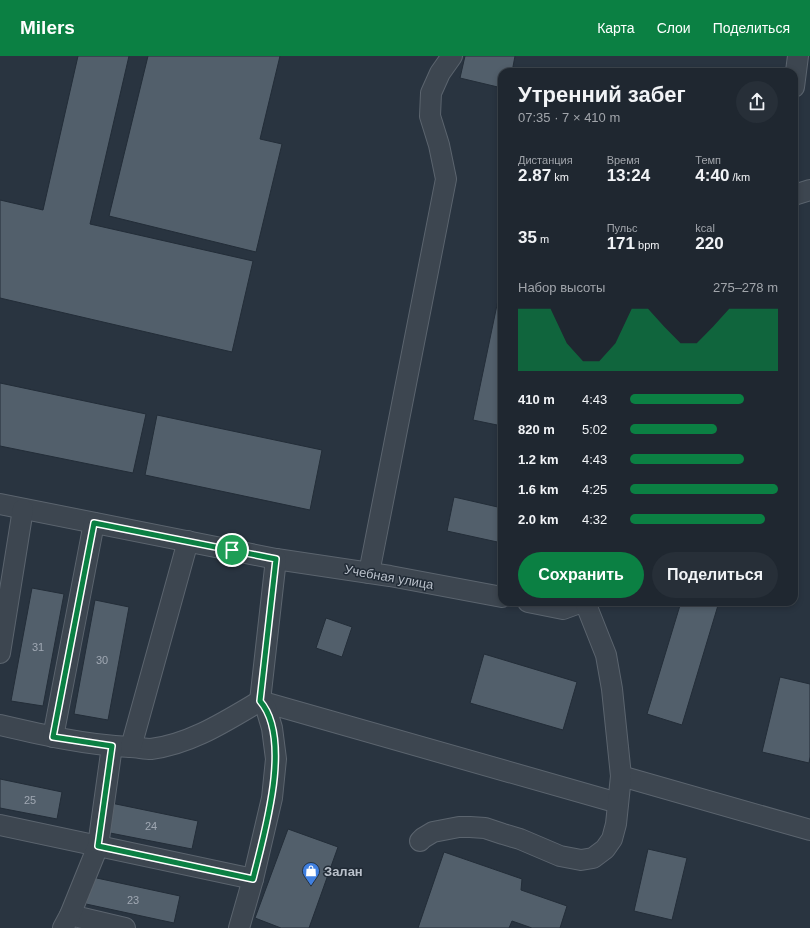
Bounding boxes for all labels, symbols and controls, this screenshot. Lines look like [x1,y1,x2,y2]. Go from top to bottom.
text: Milers [20,17,75,38]
text: Карта [597,20,635,36]
text: Слои [657,20,691,36]
text: Поделиться [713,20,790,36]
button: share [736,81,778,123]
text: Утренний забег [518,82,686,107]
text: 07:35 · 7 × 410 m [518,110,620,125]
text: Дистанция [518,154,573,166]
text: Время [607,154,640,166]
text: Темп [695,154,721,166]
text: 2.87 [518,166,551,185]
text: 13:24 [607,166,650,185]
text: 4:40 [695,166,729,185]
text: km [551,171,569,183]
text: /km [729,171,750,183]
text: Пульс [607,222,637,234]
text: kcal [695,222,715,234]
text: 35 [518,228,537,247]
text: m [537,233,549,245]
text: 171 [607,234,635,253]
text: 220 [695,234,724,253]
text: bpm [635,239,660,251]
text: Набор высоты [518,280,605,295]
text: 275–278 m [713,280,778,295]
text: 410 m [518,392,555,407]
text: 4:43 [582,392,607,407]
text: 820 m [518,422,555,437]
text: 5:02 [582,422,607,437]
text: 1.2 km [518,452,558,467]
text: 4:43 [582,452,607,467]
text: 1.6 km [518,482,558,497]
text: 4:25 [582,482,607,497]
text: 2.0 km [518,512,558,527]
text: 4:32 [582,512,607,527]
pin [215,533,249,567]
icon: arrive [221,539,243,561]
button: Сохранить [518,552,644,598]
button: Поделиться [652,552,778,598]
street label: Учебная улица [343,562,436,592]
house number: 31 [32,641,44,653]
house number: 30 [96,654,108,666]
house number: 25 [24,794,36,806]
house number: 24 [145,820,157,832]
shop icon: Залан [301,861,321,886]
place label: Залан [324,864,363,879]
house number: 23 [127,894,139,906]

